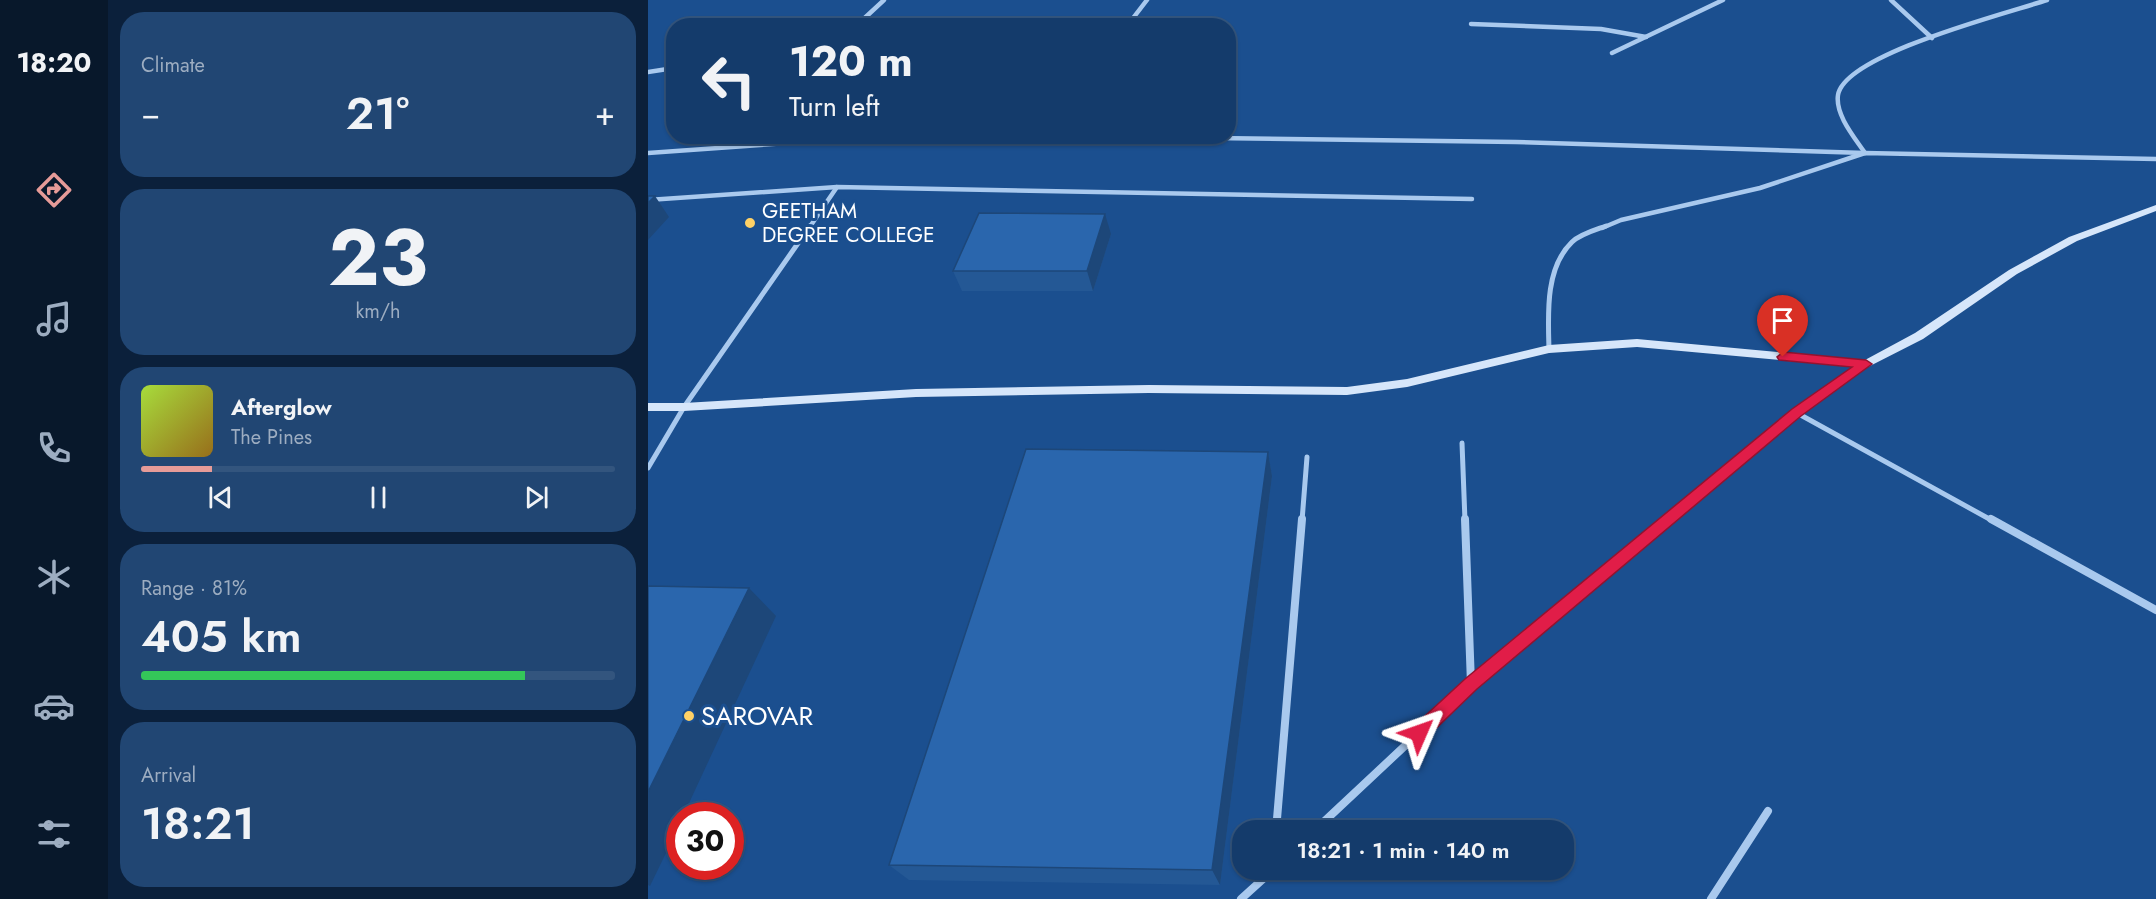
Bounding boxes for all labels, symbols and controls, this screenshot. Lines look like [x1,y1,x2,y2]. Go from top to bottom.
text: 120 m [789,31,913,92]
icon: left [690,42,768,120]
text: 18:20 [17,43,91,82]
text: Climate [141,51,205,80]
text: 21° [346,81,409,146]
text: Turn left [789,87,879,126]
text: − [141,90,160,137]
text: + [595,90,615,137]
icon: directions [33,169,75,211]
place label: GEETHAM DEGREE COLLEGE [762,196,935,250]
text: 23 [328,202,428,314]
marker: GEETHAM DEGREE COLLEGE [743,216,757,230]
pin [1757,295,1808,357]
text: km/h [355,297,401,326]
icon: music [33,298,75,340]
icon: arrive [1766,304,1799,337]
text: Afterglow [231,391,332,423]
text: The Pines [231,423,312,452]
icon: phone [33,427,75,469]
icon: previous [204,481,237,514]
icon: pause [362,481,395,514]
icon: next [520,481,553,514]
icon: climate [33,556,75,598]
text: Range · 81% [141,574,247,603]
text: 405 km [141,604,302,669]
icon: car [33,685,75,727]
place label: SAROVAR [701,697,813,735]
position arrow [1387,701,1451,765]
marker: SAROVAR [682,709,696,723]
text: Arrival [141,761,196,790]
text: 18:21 [141,791,255,856]
speed limit sign: 30 [666,802,744,880]
icon: filters [33,813,75,855]
text: 18:21 · 1 min · 140 m [1296,834,1510,866]

